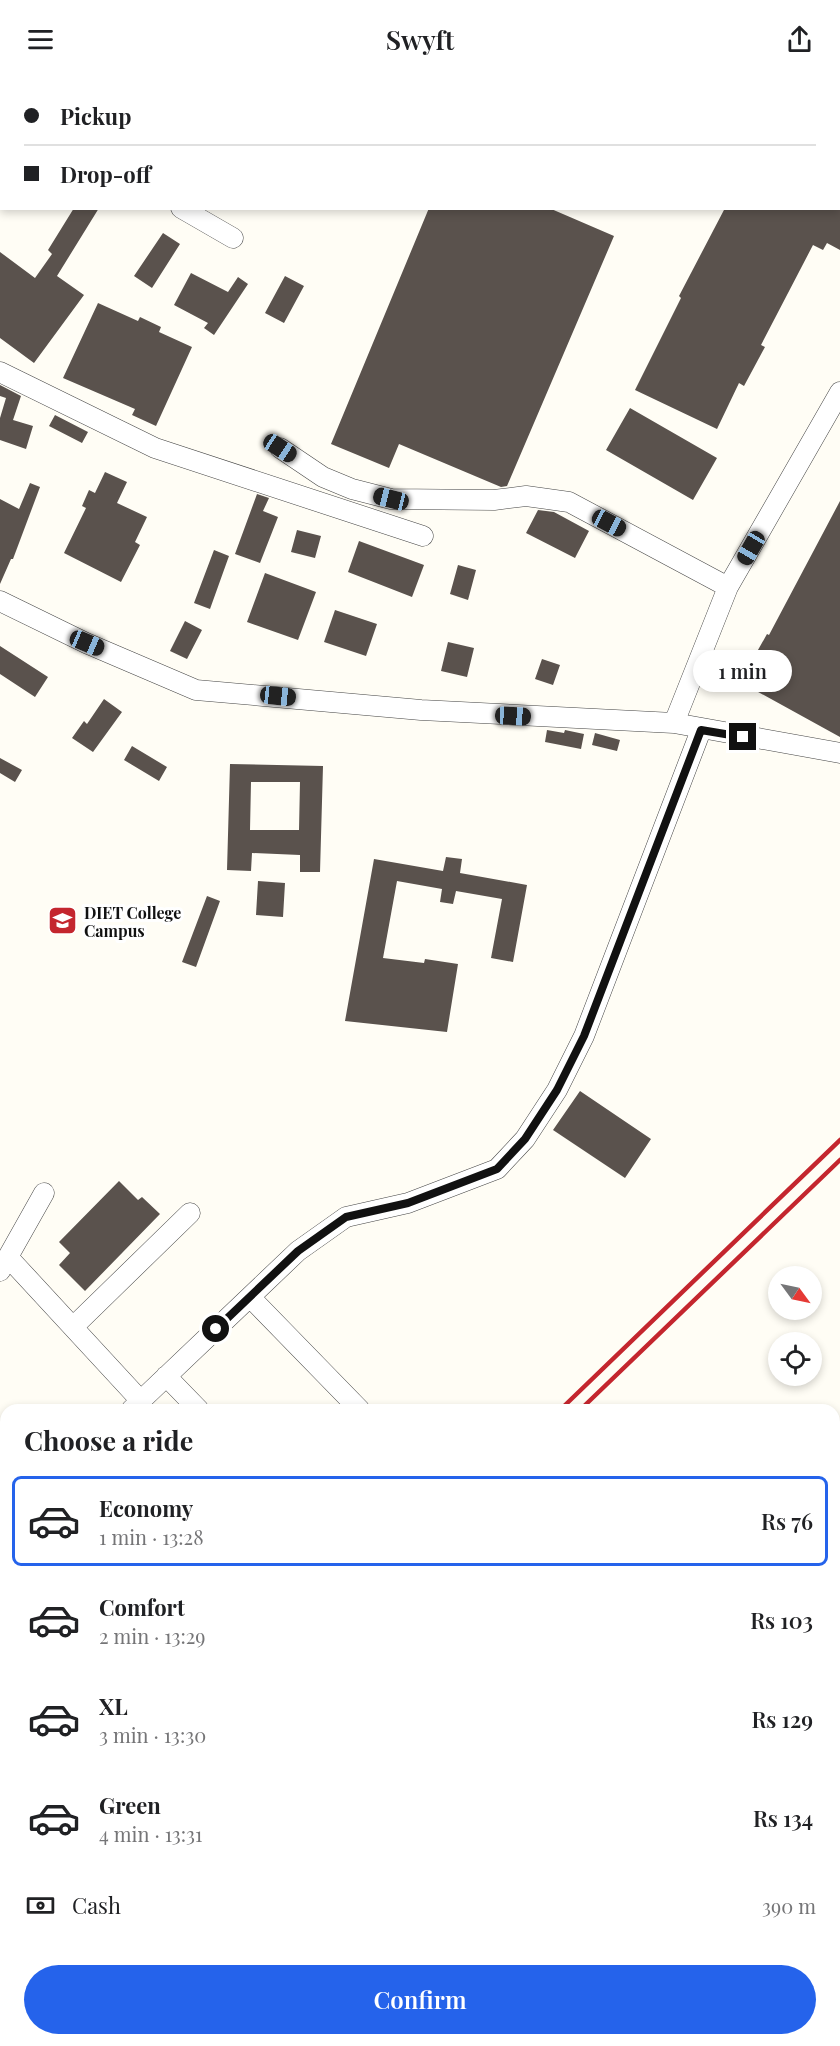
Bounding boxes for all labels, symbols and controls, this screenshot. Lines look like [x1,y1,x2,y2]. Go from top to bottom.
text: Swyft [386,21,454,57]
icon: menu [24,23,57,56]
icon: share [783,23,816,56]
text: Pickup [60,101,131,131]
text: Drop-off [60,159,151,189]
car [260,431,300,465]
car [371,486,411,512]
car [589,507,629,539]
car [734,528,768,568]
car [67,628,107,658]
callout: 1 min [694,650,792,692]
text: 1 min [718,657,767,684]
car [259,685,297,707]
car [495,706,531,726]
route end [729,723,756,750]
place label: DIET College Campus [84,902,181,941]
school or university icon: DIET College Campus [47,905,79,937]
north arrow [768,1266,822,1320]
map controls [768,1266,822,1386]
route start [202,1315,229,1342]
button: locate [768,1332,822,1386]
text: Choose a ride [24,1422,193,1458]
text: Economy [99,1493,193,1523]
icon: car [27,1494,81,1548]
text: Rs 76 [761,1506,813,1536]
text: 1 min · 13:28 [99,1523,204,1550]
text: Comfort [99,1592,185,1622]
icon: car [27,1593,81,1647]
text: Rs 103 [750,1605,813,1635]
text: 2 min · 13:29 [99,1622,206,1649]
text: XL [99,1691,128,1721]
icon: car [27,1692,81,1746]
text: Rs 129 [751,1704,813,1734]
text: 3 min · 13:30 [99,1721,206,1748]
text: Green [99,1790,161,1820]
icon: car [27,1791,81,1845]
text: Rs 134 [753,1803,813,1833]
text: 4 min · 13:31 [99,1820,202,1847]
icon: cash [24,1889,57,1922]
text: Cash [72,1890,121,1920]
text: 390 m [762,1892,816,1919]
button: Confirm [24,1965,816,2034]

